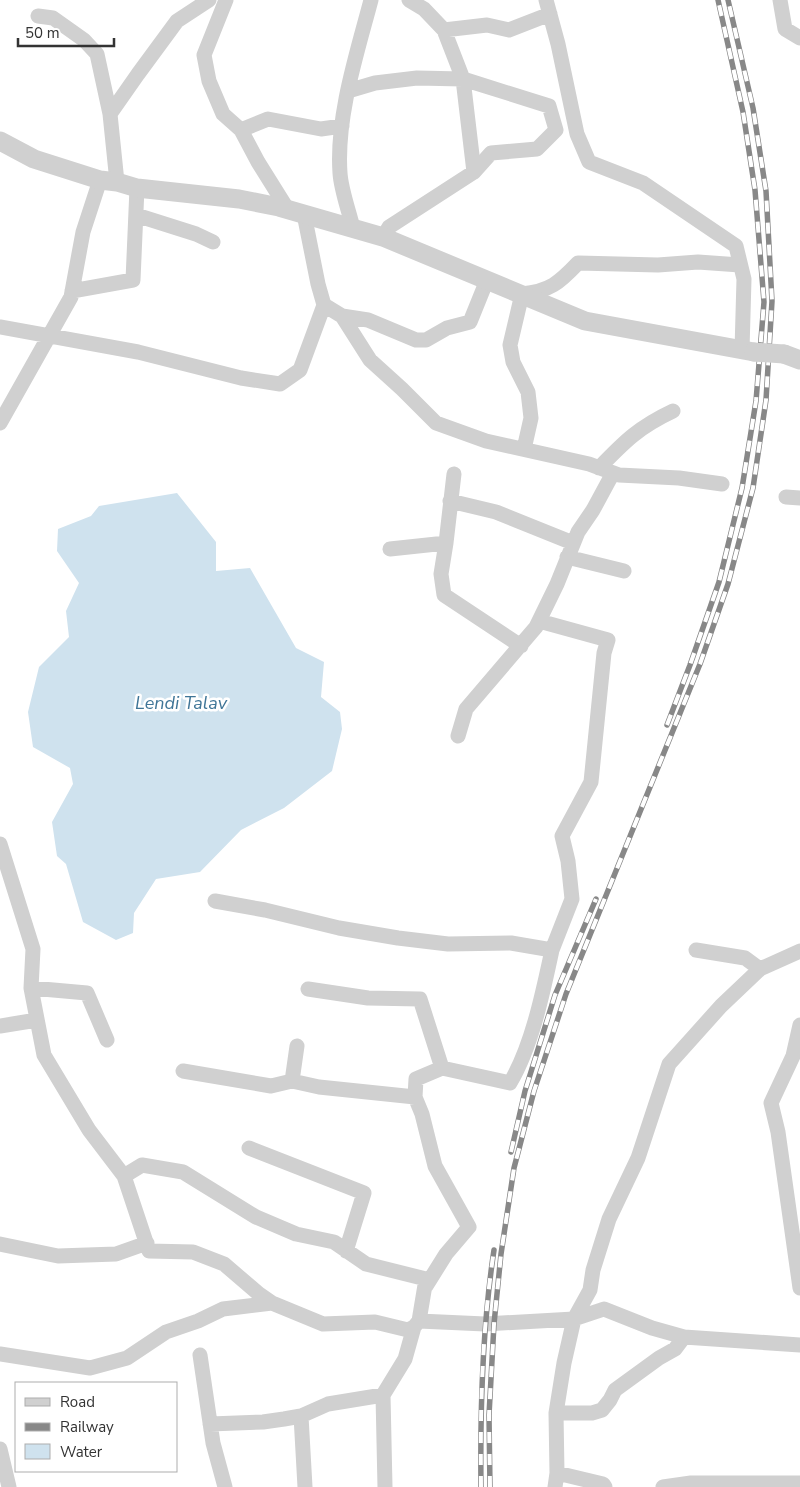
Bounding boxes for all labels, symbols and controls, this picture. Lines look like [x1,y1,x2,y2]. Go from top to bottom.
scale bar [18,15,114,47]
text: 50 m [25,23,60,43]
water label: Lendi Talav [135,691,228,715]
legend [15,1382,178,1472]
text: Road [60,1392,95,1412]
text: Railway [60,1417,114,1437]
text: Water [60,1442,103,1462]

